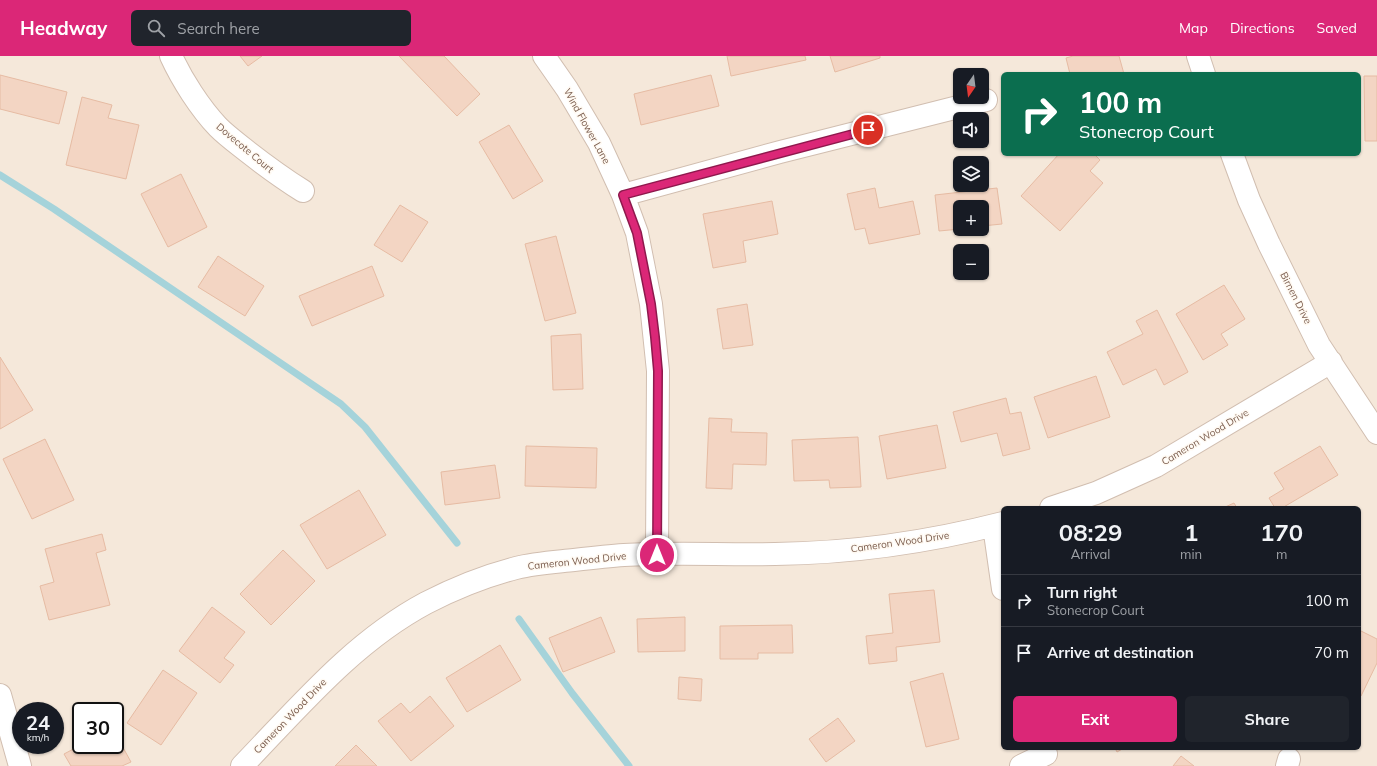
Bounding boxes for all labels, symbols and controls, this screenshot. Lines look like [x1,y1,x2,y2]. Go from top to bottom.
search box [131,10,411,46]
text: Headway [20,16,107,40]
icon: search [145,17,167,39]
text: Search here [177,19,260,38]
text: Map [1179,19,1208,37]
text: Directions [1230,19,1295,37]
text: Saved [1317,19,1357,37]
north arrow [953,68,989,104]
map controls [953,68,989,280]
text: 100 m [1079,85,1162,120]
street label: Wind Flower Lane [561,86,613,166]
icon: right [1013,88,1065,140]
button: sound [953,112,989,148]
pin [851,113,885,147]
icon: arrive [857,119,879,141]
street label: Dovecote Court [214,120,277,176]
text: Stonecrop Court [1079,120,1214,143]
button: layers [953,156,989,192]
button: + [953,200,989,236]
button: − [953,244,989,280]
street label: Birnen Drive [1277,270,1315,326]
street label: Cameron Wood Drive [1159,406,1251,468]
text: 08:29 [1059,517,1122,547]
text: 1 [1184,517,1198,547]
text: 170 [1260,517,1303,547]
street label: Cameron Wood Drive [850,529,950,555]
position arrow [636,534,678,576]
text: Arrival [1071,546,1110,562]
text: min [1180,546,1202,562]
text: m [1276,546,1287,562]
street label: Cameron Wood Drive [527,549,627,573]
text: Turn right [1047,583,1117,602]
icon: right [1013,590,1035,612]
text: 100 m [1305,591,1349,610]
text: Stonecrop Court [1047,602,1144,618]
icon: arrive [1013,642,1035,664]
text: Arrive at destination [1047,643,1194,662]
text: 70 m [1314,643,1349,662]
street label: Cameron Wood Drive [251,676,329,756]
button: Exit [1013,696,1177,742]
button: Share [1185,696,1349,742]
speed limit sign: 30 [72,702,124,754]
text: 24 [26,710,50,735]
text: km/h [27,731,49,744]

